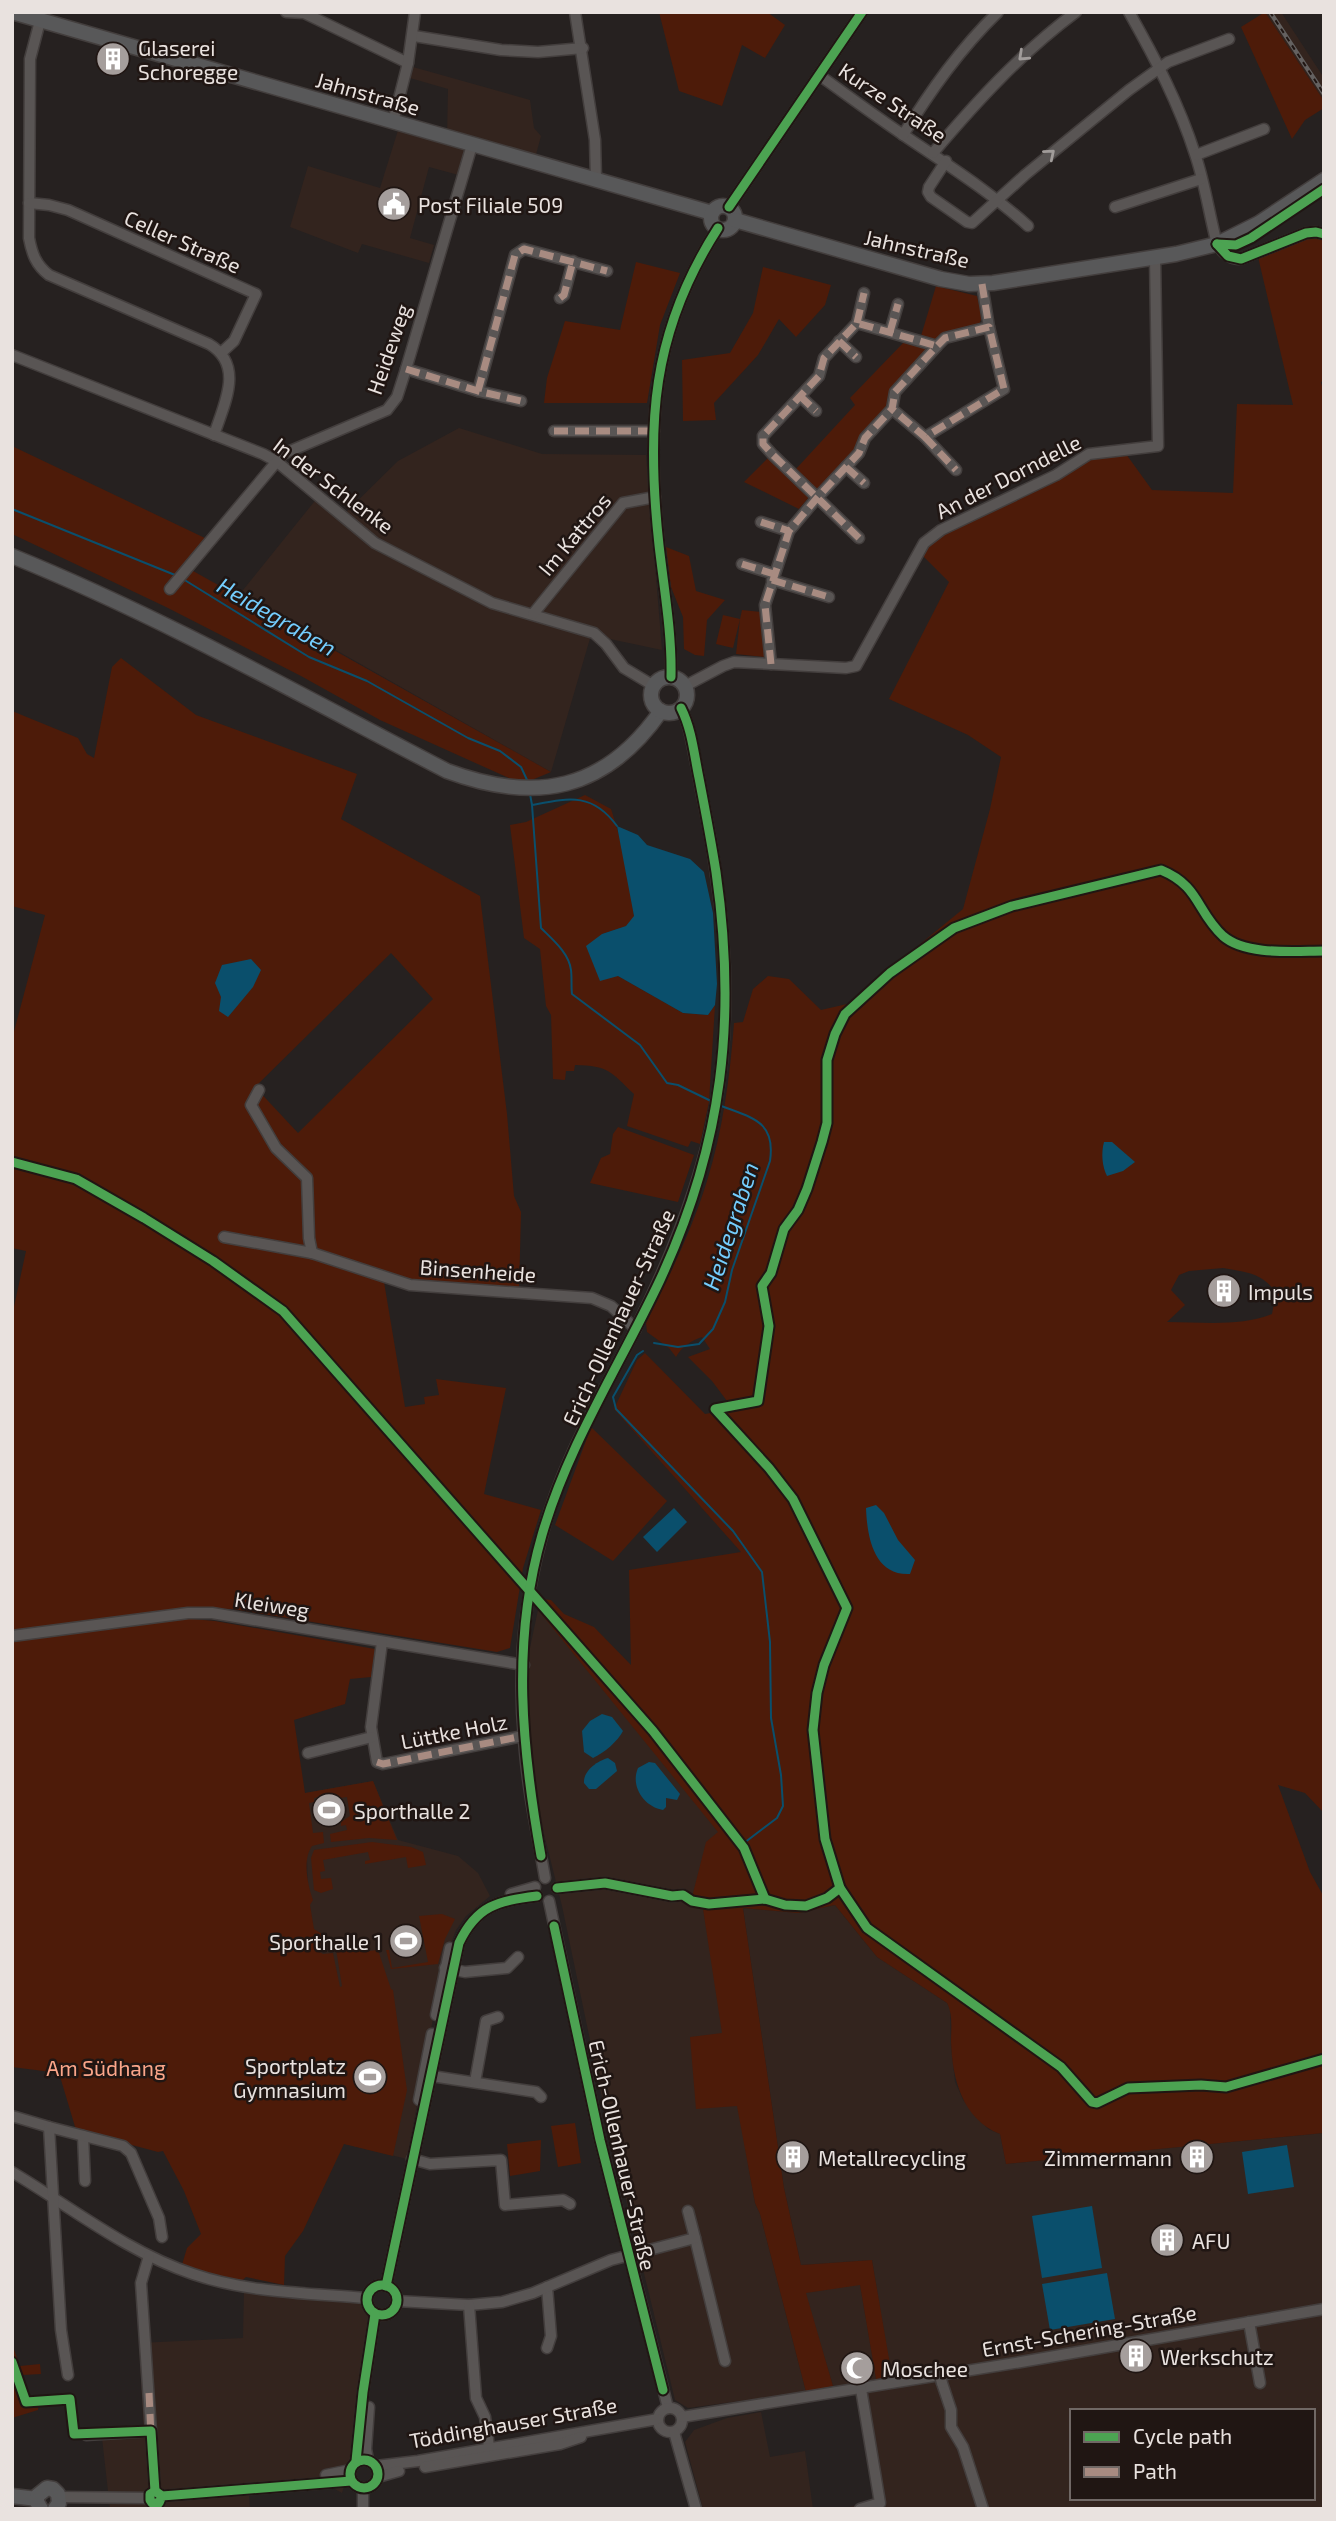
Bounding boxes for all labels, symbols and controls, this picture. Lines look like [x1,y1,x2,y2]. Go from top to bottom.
place label: Glaserei Schoregge [138,35,238,84]
building icon: Glaserei Schoregge [94,40,132,78]
one-way arrow [1018,47,1031,60]
street label: Kurze Straße [834,57,952,147]
street label: Jahnstraße [313,66,423,120]
one-way arrow [1042,150,1054,163]
public building icon: Post Filiale 509 [375,185,413,223]
place label: Post Filiale 509 [418,192,563,217]
street label: Celler Straße [121,204,245,278]
street label: Jahnstraße [862,224,972,272]
street label: Heideweg [361,300,415,398]
street label: An der Dorndelle [931,429,1085,523]
street label: In der Schlenke [269,432,399,538]
street label: Im Kattros [533,488,615,580]
water label: Heidegraben [212,571,342,661]
water label: Heidegraben [696,1158,764,1294]
street label: Erich-Ollenhauer-Straße [557,1205,679,1429]
street label: Binsenheide [419,1253,537,1287]
building icon: Impuls [1205,1272,1243,1310]
place label: Impuls [1248,1279,1313,1304]
street label: Kleiweg [233,1586,311,1622]
street label: Lüttke Holz [399,1708,509,1754]
sports icon: Sporthalle 2 [310,1791,348,1829]
place label: Sporthalle 2 [354,1798,470,1823]
sports icon: Sporthalle 1 [387,1922,425,1960]
place label: Sporthalle 1 [269,1929,382,1954]
street label: Erich-Ollenhauer-Straße [584,2037,662,2273]
place label: Sportplatz Gymnasium [233,2053,346,2102]
park label: Am Südhang [46,2055,166,2080]
sports icon: Sportplatz Gymnasium [351,2058,389,2096]
building icon: Metallrecycling [774,2138,812,2176]
building icon: Zimmermann [1178,2138,1216,2176]
place label: Metallrecycling [818,2145,966,2170]
place label: Zimmermann [1044,2145,1172,2170]
building icon: AFU [1148,2221,1186,2259]
place label: AFU [1192,2228,1230,2253]
street label: Ernst-Schering-Straße [980,2299,1198,2361]
building icon: Werkschutz [1117,2337,1155,2375]
place label: Werkschutz [1160,2344,1274,2369]
mosque icon: Moschee [838,2349,876,2387]
place label: Moschee [882,2356,968,2381]
street label: Töddinghauser Straße [407,2391,619,2453]
legend [1070,2409,1315,2500]
text: Cycle path [1133,2423,1232,2448]
text: Path [1133,2458,1177,2483]

